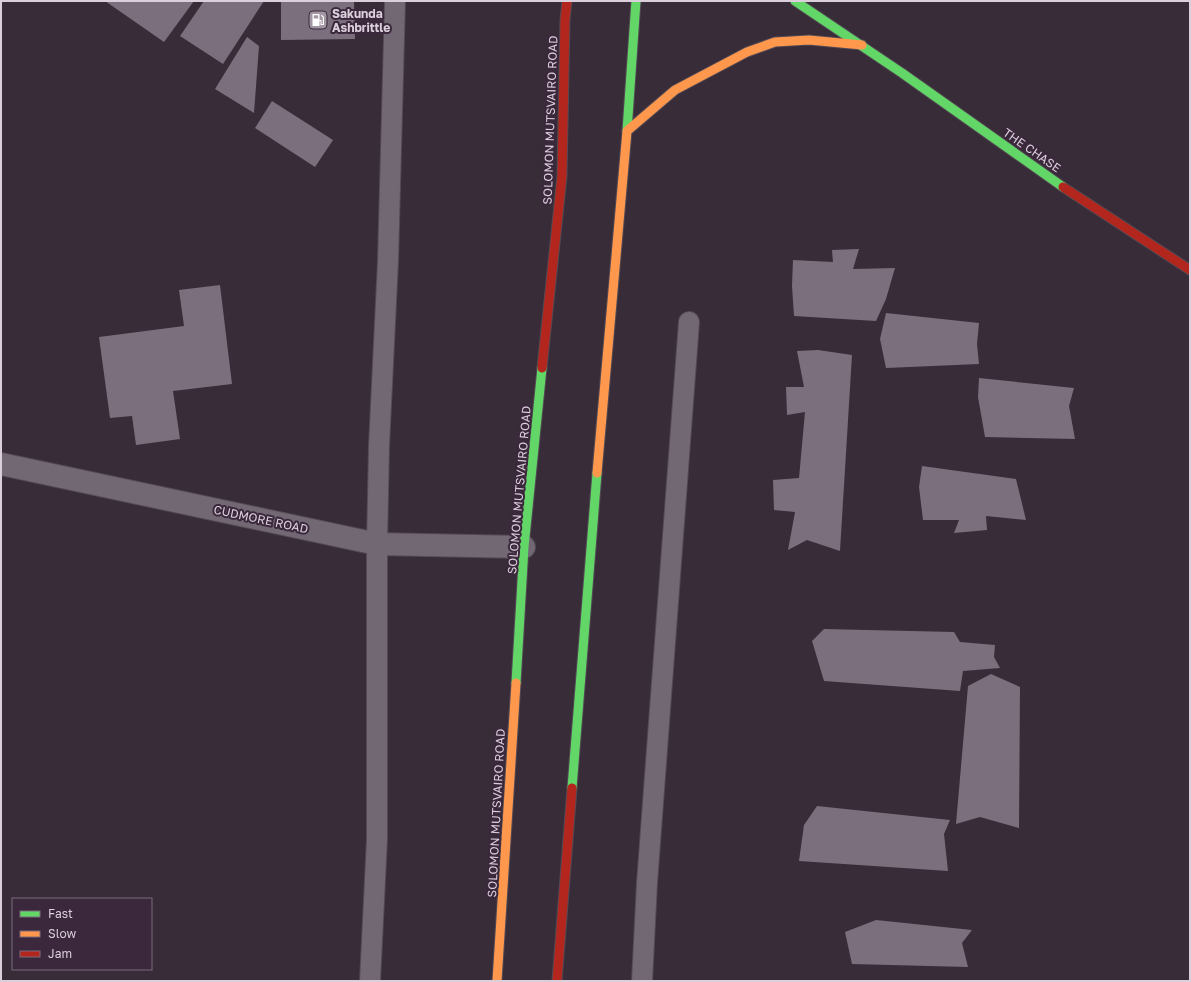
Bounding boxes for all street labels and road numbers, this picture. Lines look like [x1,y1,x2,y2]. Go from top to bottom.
street label: SOLOMON MUTSVAIRO ROAD [540,35,560,205]
street label: THE CHASE [1000,125,1064,175]
street label: SOLOMON MUTSVAIRO ROAD [504,405,534,575]
street label: CUDMORE ROAD [212,502,310,536]
street label: SOLOMON MUTSVAIRO ROAD [484,728,508,898]

